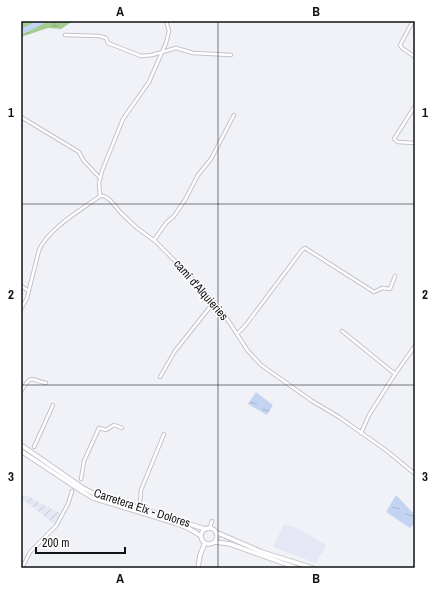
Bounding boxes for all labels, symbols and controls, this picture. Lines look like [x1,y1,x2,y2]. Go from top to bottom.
text: A [116,3,124,20]
text: B [312,3,320,20]
text: 1 [8,104,14,121]
text: 1 [422,104,428,121]
street label: camí d'Alquieries [170,256,232,324]
text: 2 [8,286,14,303]
text: 2 [422,286,428,303]
text: 3 [8,468,14,485]
text: 3 [422,468,428,485]
street label: Carretera Elx - Dolores [92,485,192,531]
scale bar [36,529,125,555]
text: 200 m [42,535,69,551]
text: A [116,570,124,587]
text: B [312,570,320,587]

